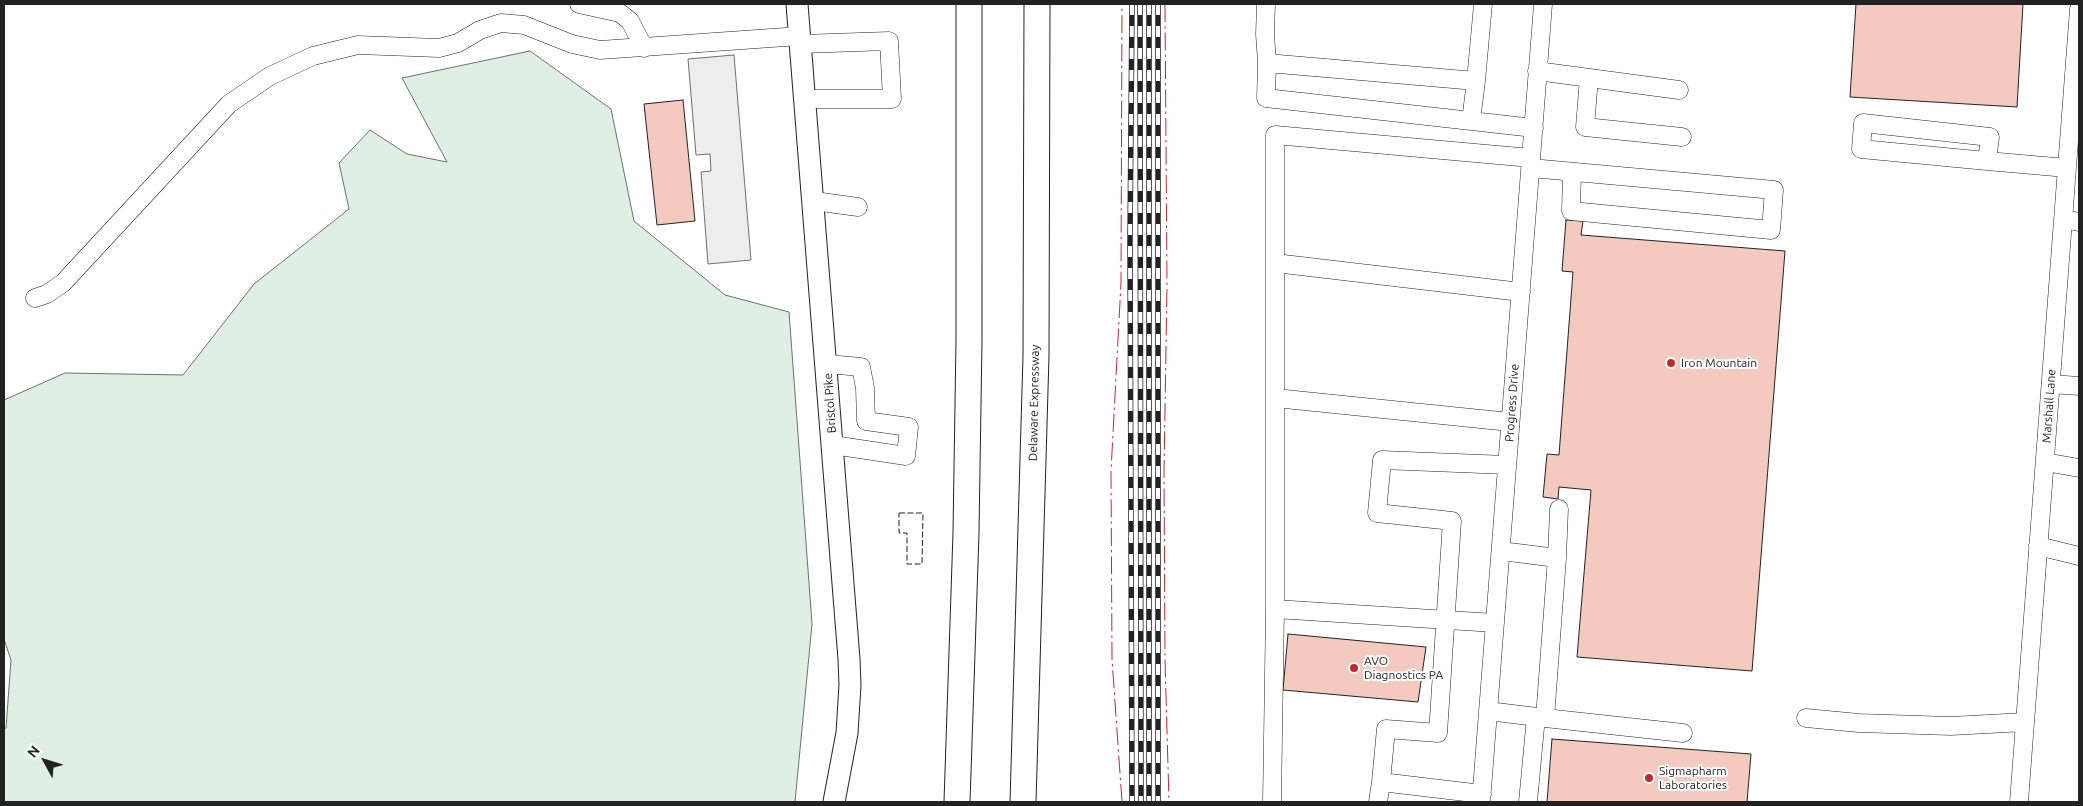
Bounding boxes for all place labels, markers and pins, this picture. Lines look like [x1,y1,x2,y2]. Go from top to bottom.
place label: Iron Mountain [1681,356,1757,370]
marker: Iron Mountain [1665,357,1677,369]
place label: AVO Diagnostics PA [1364,654,1443,682]
marker: AVO Diagnostics PA [1348,662,1360,674]
place label: Sigmapharm Laboratories [1659,764,1727,792]
marker: Sigmapharm Laboratories [1643,772,1655,784]

